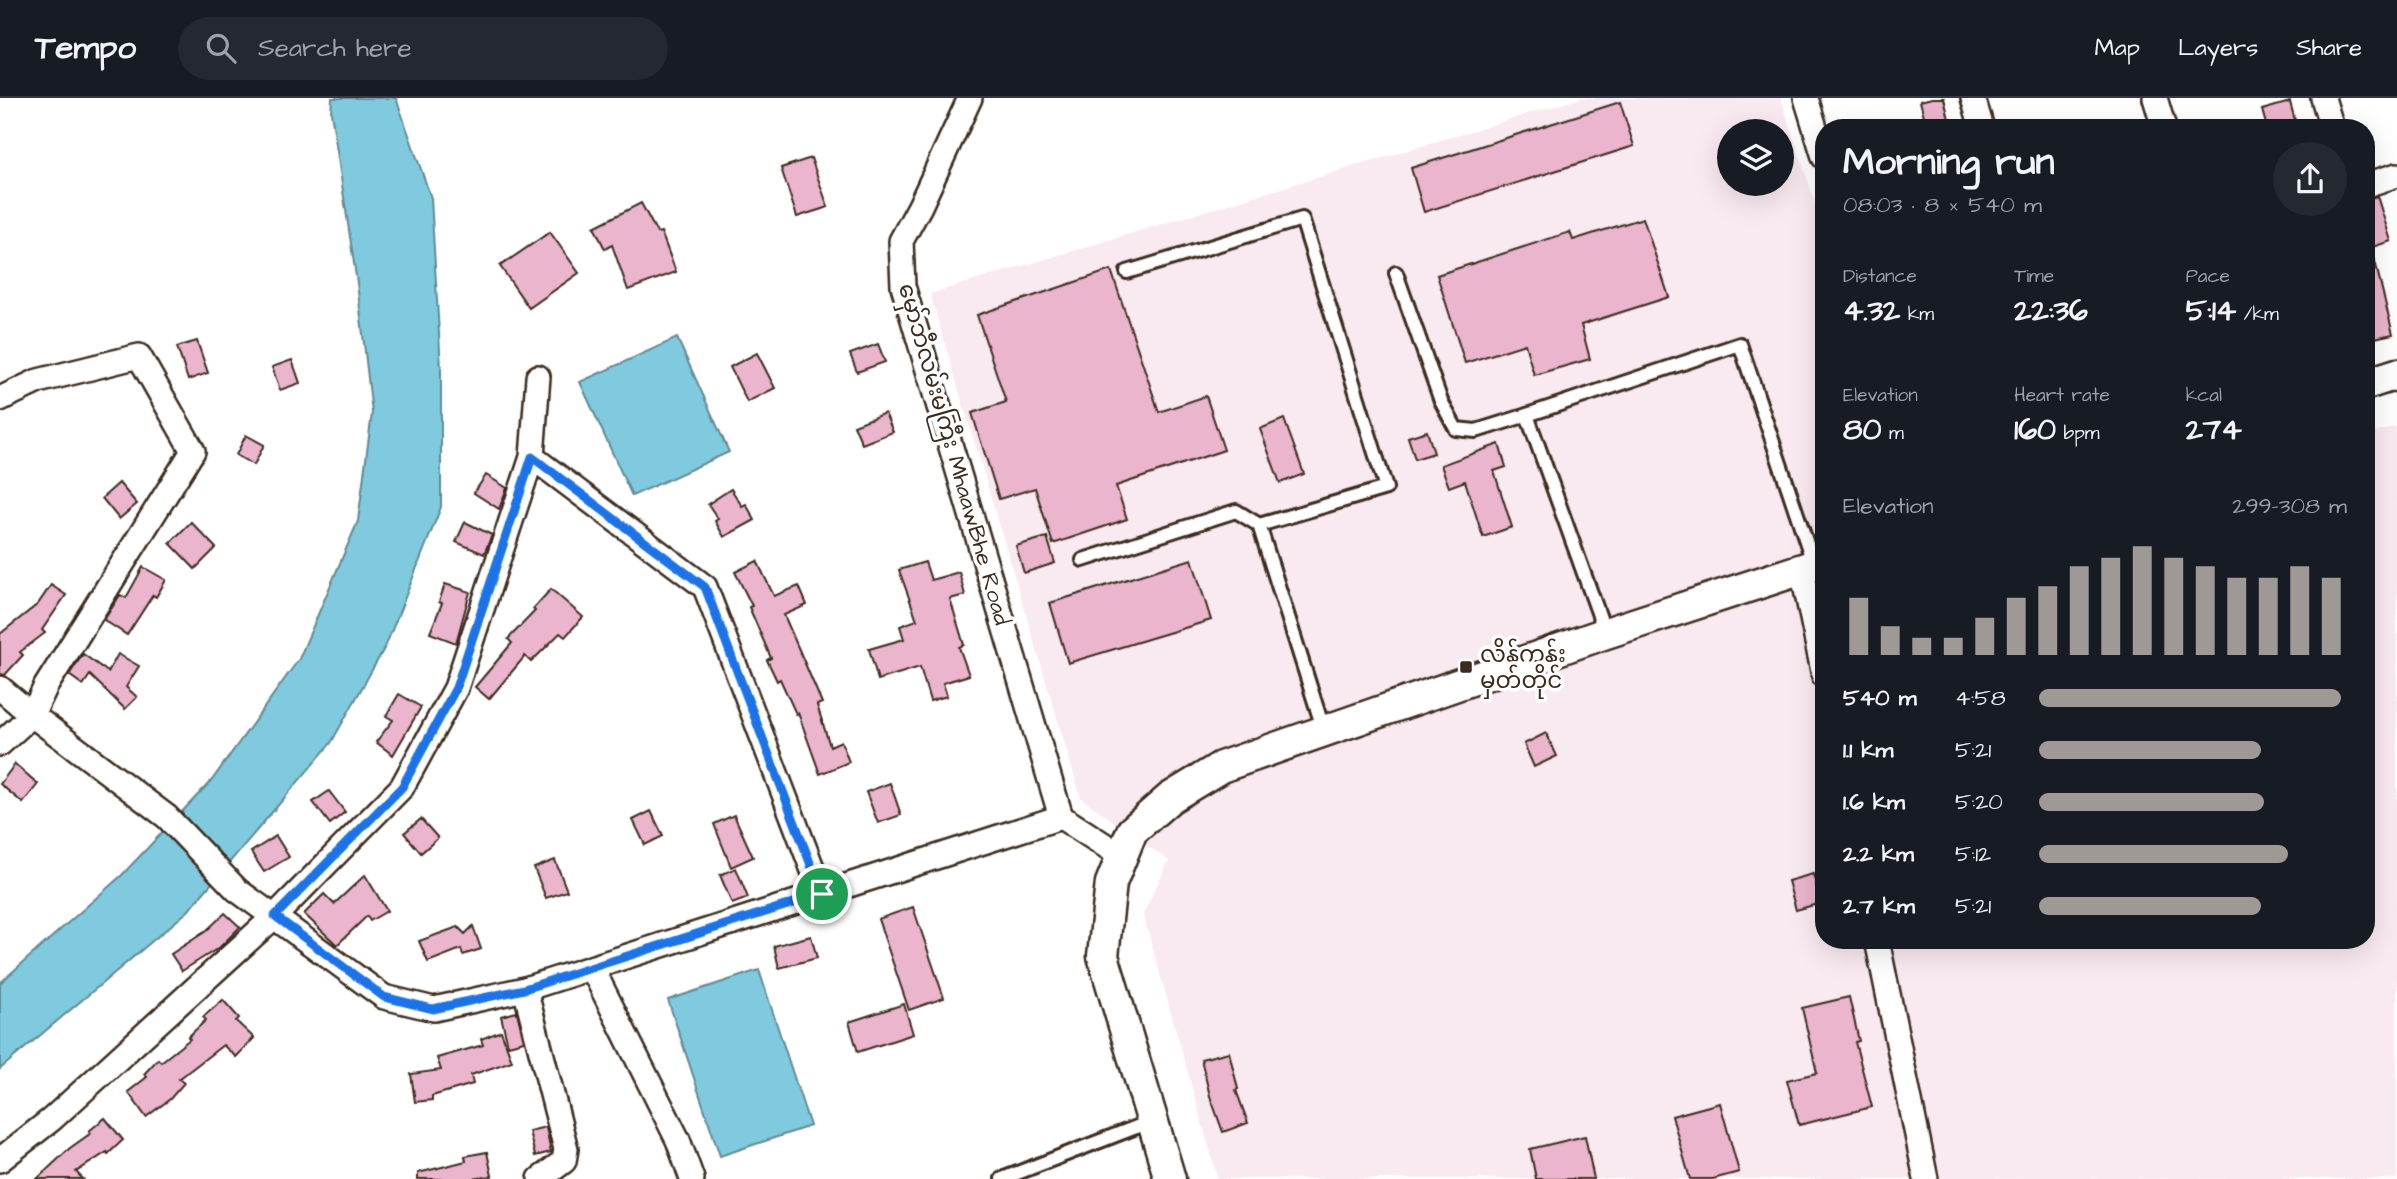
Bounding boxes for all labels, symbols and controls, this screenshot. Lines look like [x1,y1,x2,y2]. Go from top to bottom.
search box [178,17,668,80]
text: Tempo [35,25,136,71]
icon: search [202,29,240,67]
text: Search here [258,30,411,66]
text: Map [2095,31,2140,65]
text: Layers [2178,31,2258,65]
text: Share [2296,31,2362,65]
map controls [1717,119,1794,196]
button: layers [1717,119,1794,196]
text: Morning run [1843,137,2055,189]
button: share [2273,142,2347,216]
text: 08:03 · 8 × 540 m [1843,189,2042,221]
text: Distance [1843,263,1917,290]
text: Time [2014,263,2054,290]
text: Pace [2186,263,2230,290]
street label: မှော်ဘီလမ်းမကြီး MhaawBhe Road [888,279,1019,630]
text: 4.32 [1843,290,1900,332]
text: 22:36 [2014,290,2088,332]
text: 5:14 [2186,290,2236,332]
text: km [1900,301,1934,328]
text: /km [2236,301,2279,328]
text: Elevation [1843,382,1918,409]
text: Heart rate [2014,382,2110,409]
text: kcal [2186,382,2222,409]
text: 80 [1843,409,1881,451]
text: 160 [2014,409,2056,451]
text: 274 [2186,409,2242,451]
text: m [1881,420,1904,447]
text: bpm [2056,420,2100,447]
text: Elevation [1843,490,1934,522]
text: 299–308 m [2232,490,2347,522]
place label: လိန်ကုန်း မှတ်တိုင် [1480,638,1566,699]
marker: လိန်ကုန်း မှတ်တိုင် [1458,659,1474,675]
text: 540 m [1843,682,1917,714]
text: 4:58 [1955,682,2006,714]
text: 1.1 km [1843,734,1893,766]
text: 5:21 [1955,734,1991,766]
text: 1.6 km [1843,786,1905,818]
text: 5:20 [1955,786,2003,818]
text: 2.2 km [1843,838,1914,870]
text: 5:12 [1955,838,1991,870]
pin [792,864,852,924]
icon: arrive [803,875,841,913]
text: 2.7 km [1843,890,1915,922]
text: 5:21 [1955,890,1991,922]

